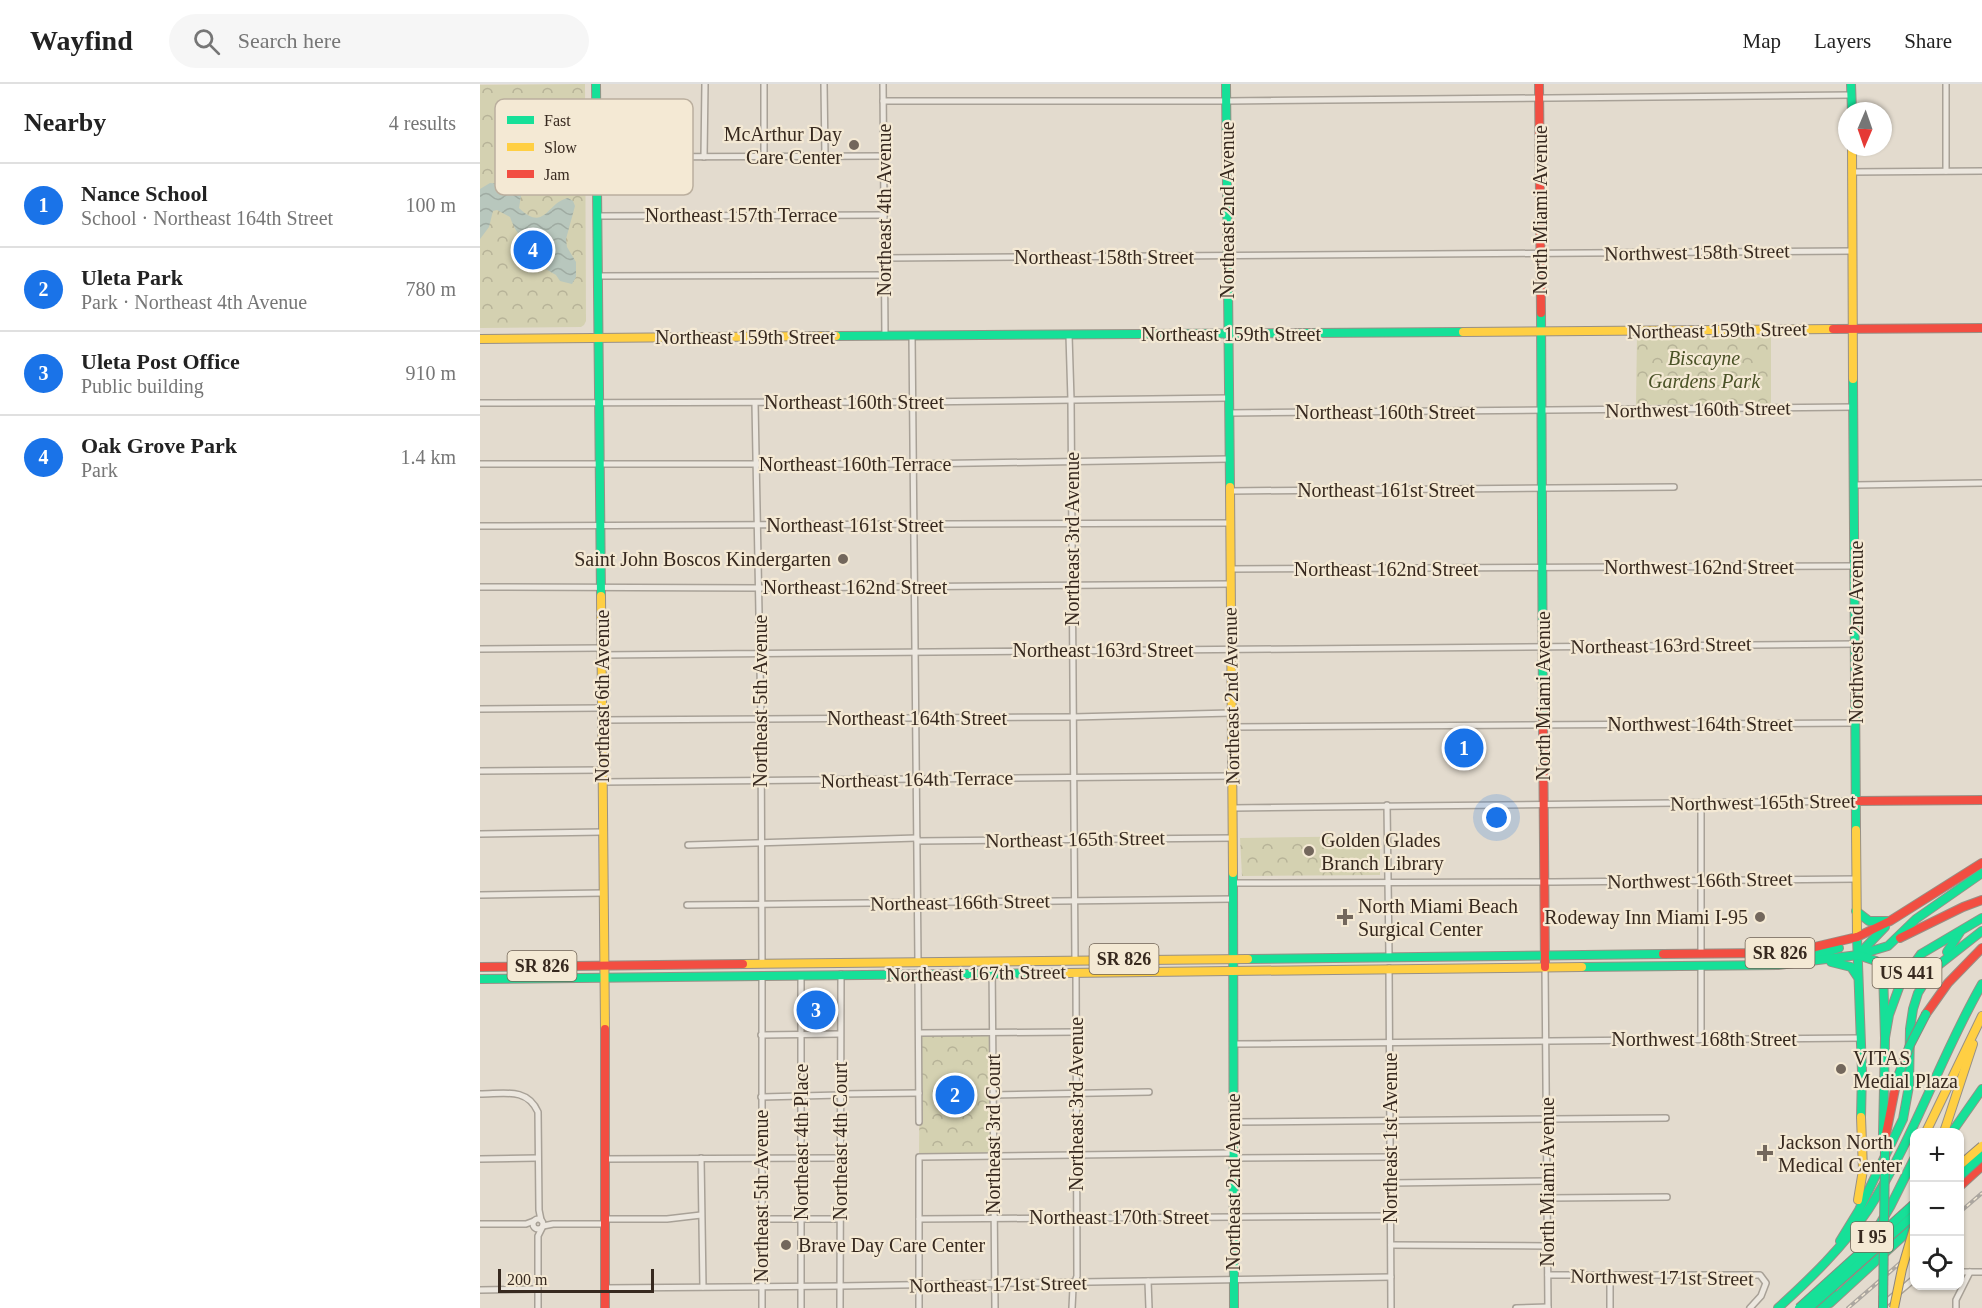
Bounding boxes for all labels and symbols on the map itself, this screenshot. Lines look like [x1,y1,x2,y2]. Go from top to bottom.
legend [495,99,693,195]
north arrow [1838,102,1892,156]
text: Fast [544,112,571,129]
street label: Northeast 2nd Avenue [1216,121,1238,299]
place label: McArthur Day Care Center [724,123,842,168]
street label: Northeast 4th Avenue [873,123,895,296]
street label: North Miami Avenue [1529,125,1551,295]
marker: McArthur Day Care Center [847,138,861,152]
text: Slow [544,139,577,156]
text: Jam [544,166,570,183]
street label: Northeast 157th Terrace [645,204,837,226]
pin: 4 [514,228,552,272]
street label: Northwest 158th Street [1604,239,1790,265]
street label: Northeast 158th Street [1014,246,1194,268]
street label: Northeast 159th Street [1627,317,1808,343]
street label: Northeast 159th Street [1141,323,1321,345]
street label: Northeast 159th Street [655,326,835,348]
park label: Biscayne Gardens Park [1648,347,1761,392]
street label: Northeast 160th Street [764,391,944,413]
street label: Northwest 160th Street [1605,396,1791,422]
street label: Northeast 160th Street [1295,401,1475,423]
street label: Northeast 3rd Avenue [1061,452,1083,626]
street label: Northeast 160th Terrace [759,453,951,475]
street label: Northeast 161st Street [1297,479,1475,501]
street label: Northeast 161st Street [766,514,944,536]
street label: Northwest 2nd Avenue [1845,540,1867,723]
place label: Saint John Boscos Kindergarten [574,548,831,571]
marker: Saint John Boscos Kindergarten [836,552,850,566]
street label: Northwest 162nd Street [1604,556,1794,578]
street label: Northeast 162nd Street [1294,558,1479,580]
street label: Northeast 162nd Street [763,576,948,598]
street label: Northeast 2nd Avenue [1218,607,1244,785]
street label: Northeast 6th Avenue [591,609,613,782]
street label: North Miami Avenue [1532,611,1554,781]
street label: Northeast 5th Avenue [749,614,771,787]
street label: Northeast 163rd Street [1570,632,1752,658]
street label: Northeast 163rd Street [1012,639,1194,661]
street label: Northeast 164th Street [827,707,1007,729]
street label: Northwest 164th Street [1607,713,1793,735]
pin: 1 [1444,726,1484,770]
street label: Northeast 164th Terrace [821,766,1014,792]
street label: Northwest 165th Street [1670,789,1856,815]
your location [1482,803,1511,832]
street label: Northeast 165th Street [985,826,1166,852]
place label: Golden Glades Branch Library [1321,829,1444,875]
marker: Golden Glades Branch Library [1302,844,1316,858]
street label: Northwest 166th Street [1607,867,1793,893]
street label: Northeast 166th Street [870,889,1051,915]
place label: North Miami Beach Surgical Center [1358,895,1518,941]
place label: Rodeway Inn Miami I-95 [1544,906,1748,929]
marker: North Miami Beach Surgical Center [1336,908,1354,926]
marker: Rodeway Inn Miami I-95 [1753,910,1767,924]
road number: SR 826 [1746,938,1814,968]
road number: SR 826 [1090,944,1158,974]
road number: SR 826 [508,951,577,981]
road number: US 441 [1872,958,1942,988]
street label: Northeast 167th Street [886,960,1067,986]
pin: 3 [796,988,836,1032]
street label: Northeast 3rd Avenue [1065,1017,1087,1191]
street label: Northwest 168th Street [1611,1028,1797,1050]
place label: VITAS Medial Plaza [1853,1047,1958,1092]
street label: Northeast 1st Avenue [1379,1053,1401,1223]
street label: Northeast 3rd Court [982,1054,1004,1214]
street label: Northeast 4th Court [829,1061,851,1220]
marker: VITAS Medial Plaza [1834,1062,1848,1076]
street label: Northeast 4th Place [790,1064,812,1220]
pin: 2 [936,1072,974,1118]
street label: Northeast 2nd Avenue [1222,1093,1244,1271]
street label: North Miami Avenue [1536,1097,1558,1267]
street label: Northeast 5th Avenue [750,1109,772,1282]
place label: Jackson North Medical Center [1778,1131,1902,1176]
marker: Jackson North Medical Center [1756,1144,1774,1162]
street label: Northeast 170th Street [1029,1206,1209,1228]
road number: I 95 [1851,1222,1893,1252]
place label: Brave Day Care Center [798,1234,985,1257]
marker: Brave Day Care Center [779,1238,793,1252]
street label: Northwest 171st Street [1570,1264,1754,1290]
scale bar [498,1266,654,1294]
street label: Northeast 171st Street [909,1271,1087,1297]

